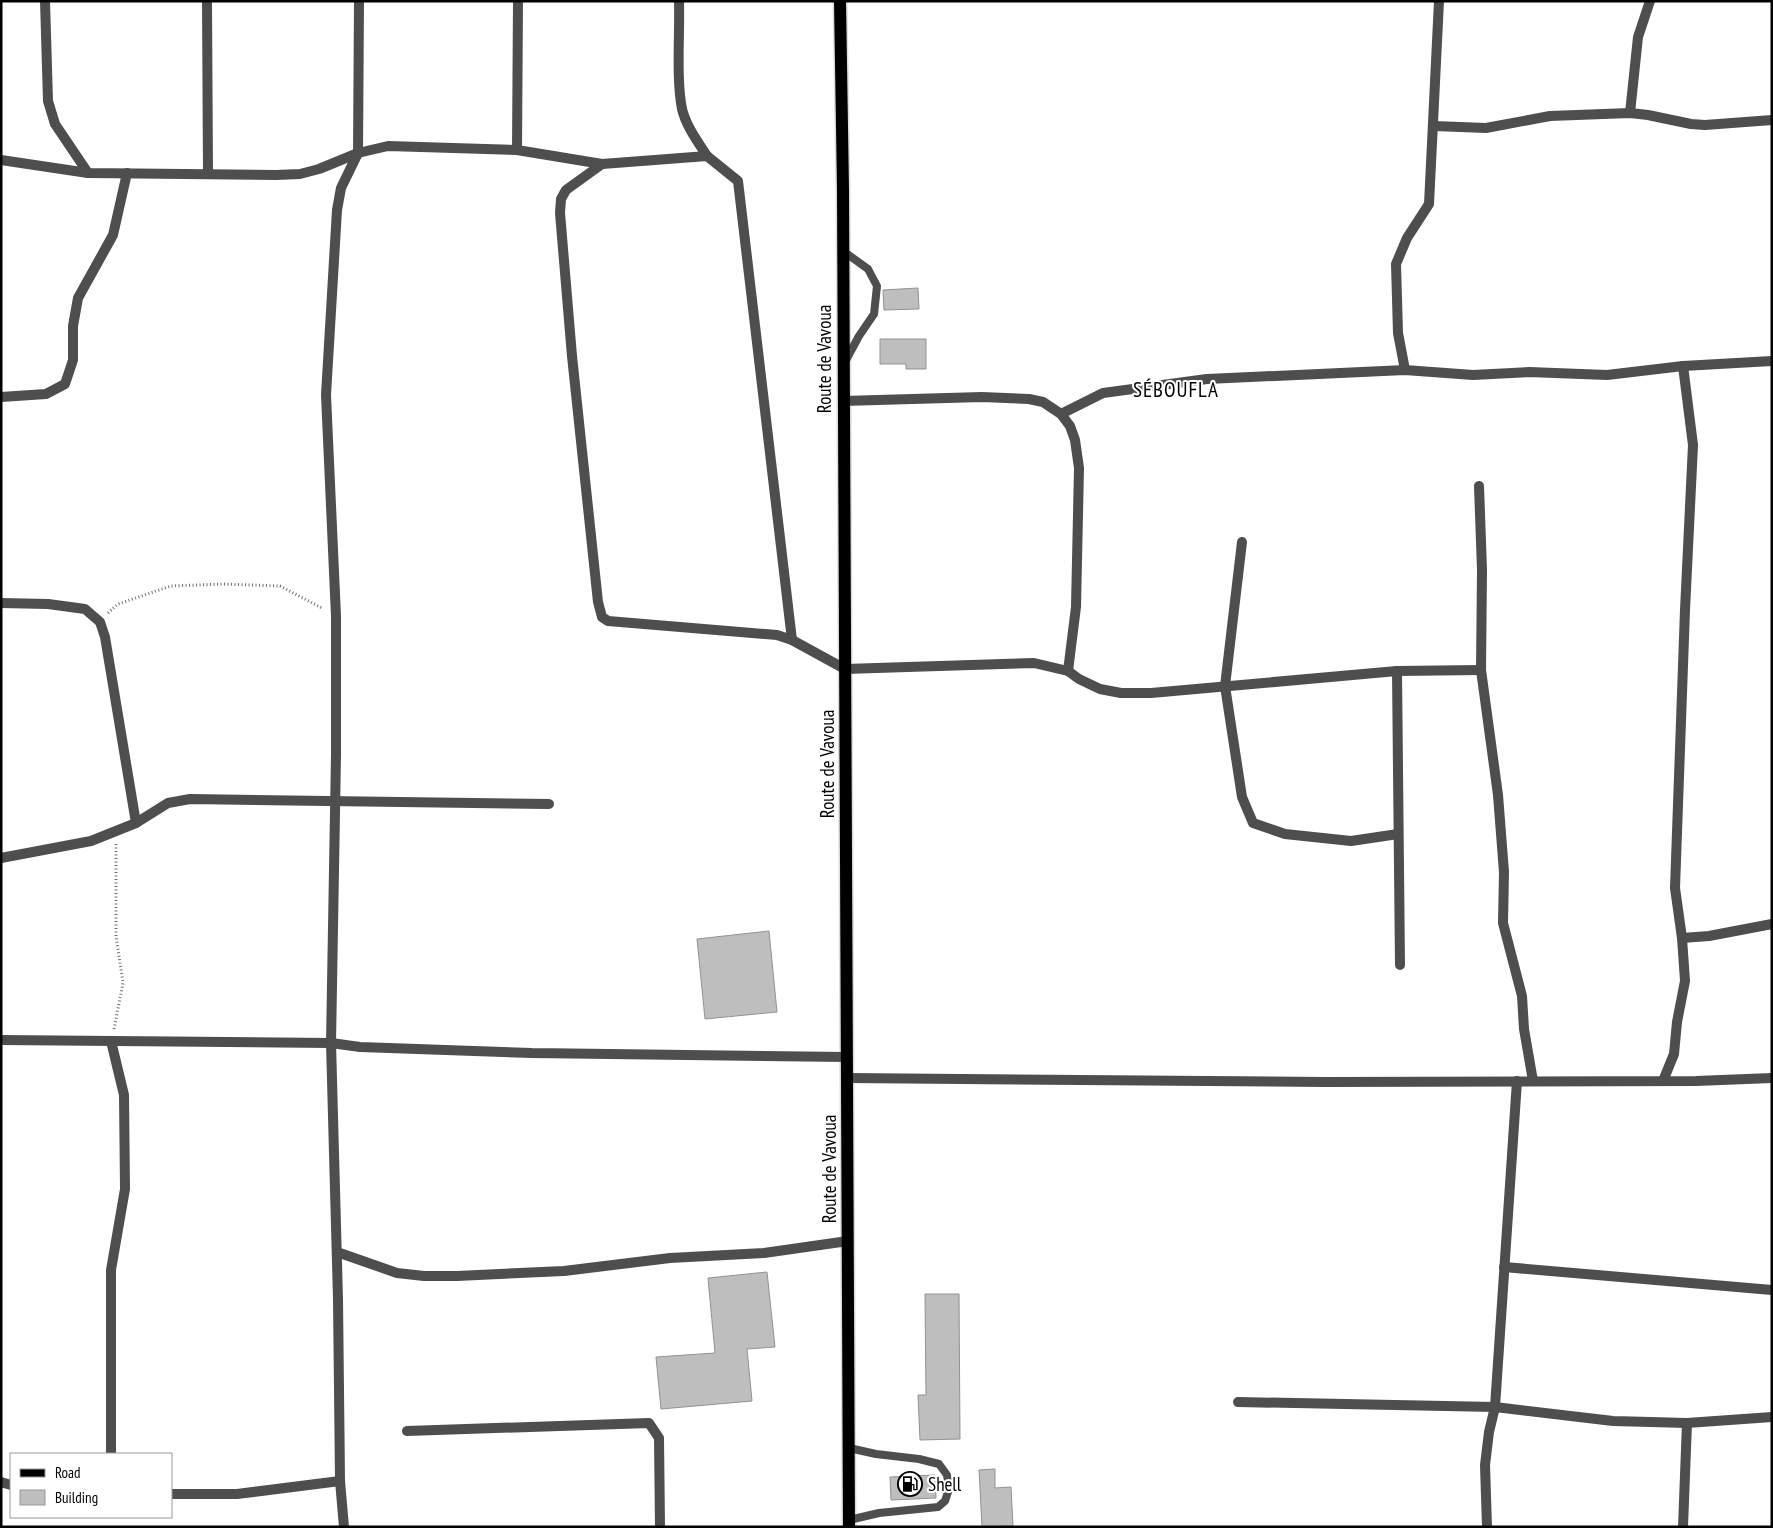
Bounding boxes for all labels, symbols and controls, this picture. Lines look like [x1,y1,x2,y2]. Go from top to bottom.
street label: Route de Vavoua [812,305,836,413]
district label: SÉBOUFLA [1133,376,1219,403]
street label: Route de Vavoua [815,710,839,818]
street label: Route de Vavoua [817,1115,841,1223]
legend [10,1453,172,1518]
text: Road [55,1463,81,1482]
fuel station icon: Shell [897,1471,923,1497]
place label: Shell [928,1472,962,1496]
text: Building [55,1488,98,1507]

